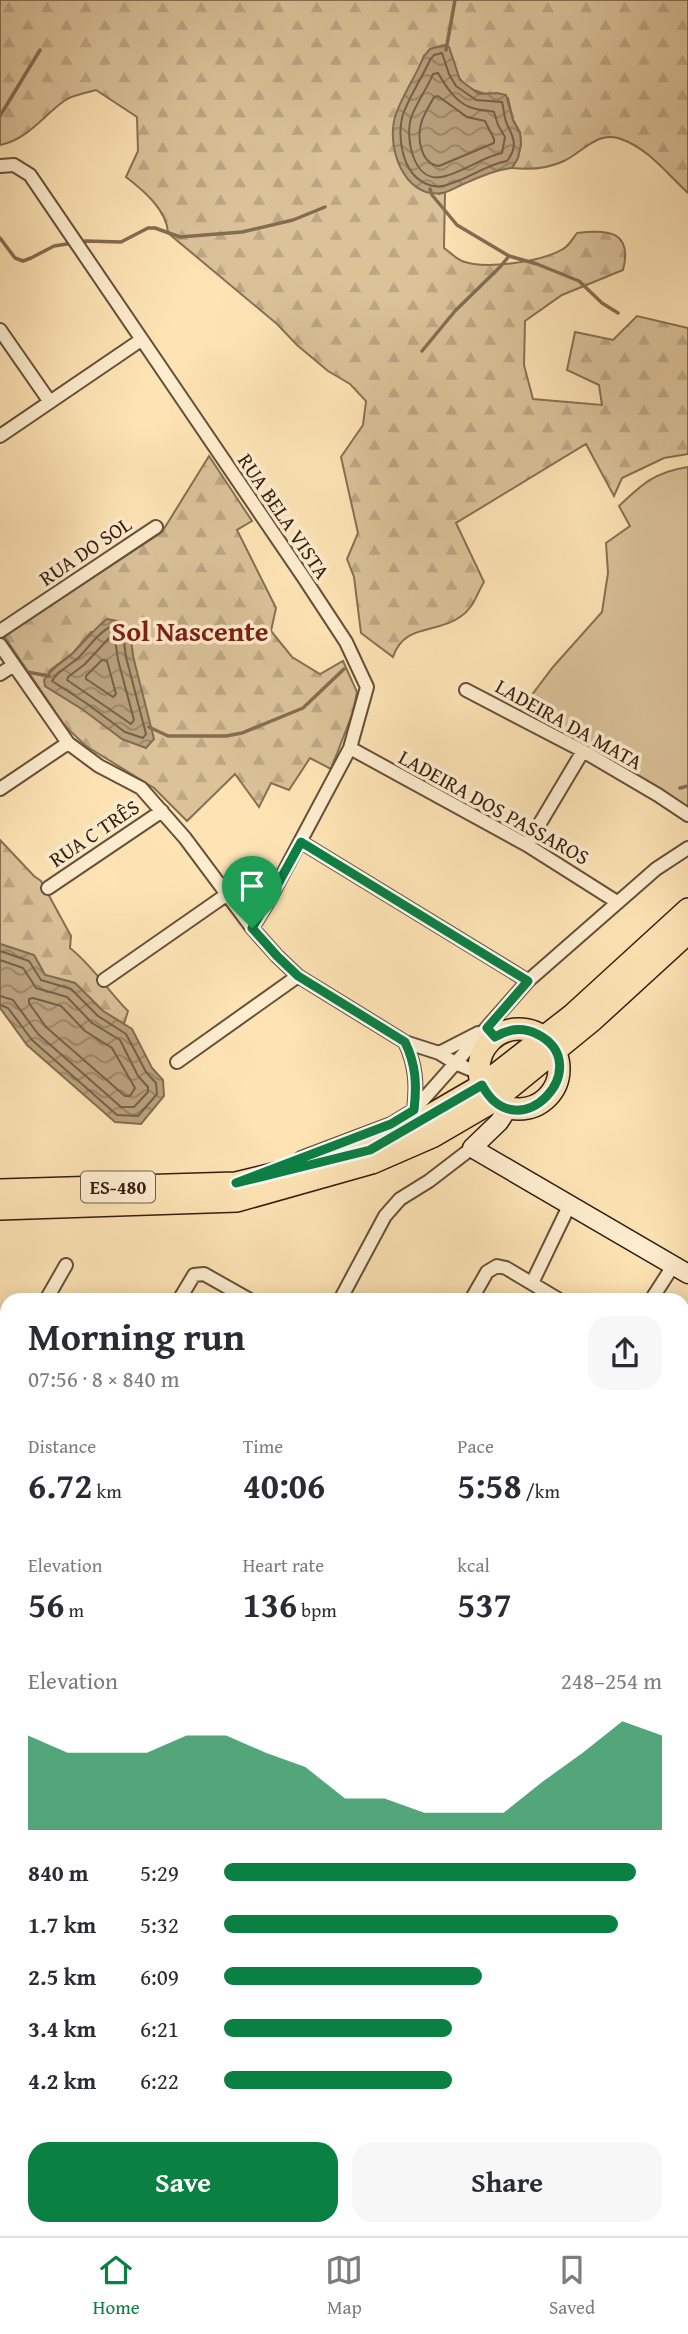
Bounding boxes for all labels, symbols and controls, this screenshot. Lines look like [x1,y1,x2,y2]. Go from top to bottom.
street label: RUA BELA VISTA [230,447,338,585]
street label: RUA DO SOL [33,509,137,593]
district label: Sol Nascente [111,610,269,651]
street label: LADEIRA DA MATA [490,671,648,777]
street label: LADEIRA DOS PASSAROS [393,742,595,872]
street label: RUA C TRÊS [43,791,145,875]
pin [222,856,282,928]
icon: arrive [233,867,271,905]
road number: ES-480 [81,1172,155,1203]
text: Morning run [28,1308,245,1364]
button: share [588,1316,662,1390]
text: 07:56 · 8 × 840 m [28,1362,180,1395]
text: Distance [28,1432,96,1460]
text: Time [243,1432,283,1460]
text: Pace [457,1432,494,1460]
text: 6.72 [28,1460,92,1511]
text: 40:06 [243,1460,325,1511]
text: 5:58 [457,1460,522,1511]
text: km [92,1477,122,1505]
text: /km [522,1477,560,1505]
text: Elevation [28,1551,102,1579]
text: Heart rate [243,1551,324,1579]
text: kcal [457,1551,490,1579]
text: 56 [28,1579,64,1630]
text: 136 [243,1579,297,1630]
text: 537 [457,1579,512,1630]
text: m [64,1596,84,1624]
text: bpm [297,1596,337,1624]
text: Elevation [28,1664,118,1697]
text: 248–254 m [561,1664,662,1697]
text: 840 m [28,1856,89,1889]
text: 5:29 [140,1856,179,1889]
text: 1.7 km [28,1908,96,1941]
text: 5:32 [140,1908,179,1941]
text: 2.5 km [28,1960,96,1993]
text: 6:09 [140,1960,179,1993]
text: 3.4 km [28,2012,96,2045]
text: 6:21 [140,2012,179,2045]
text: 4.2 km [28,2064,96,2097]
text: 6:22 [140,2064,179,2097]
button: Save [28,2142,338,2222]
button: Share [352,2142,662,2222]
tab: Home [93,2251,140,2321]
tab: Map [325,2251,363,2321]
tab: Saved [549,2251,595,2321]

